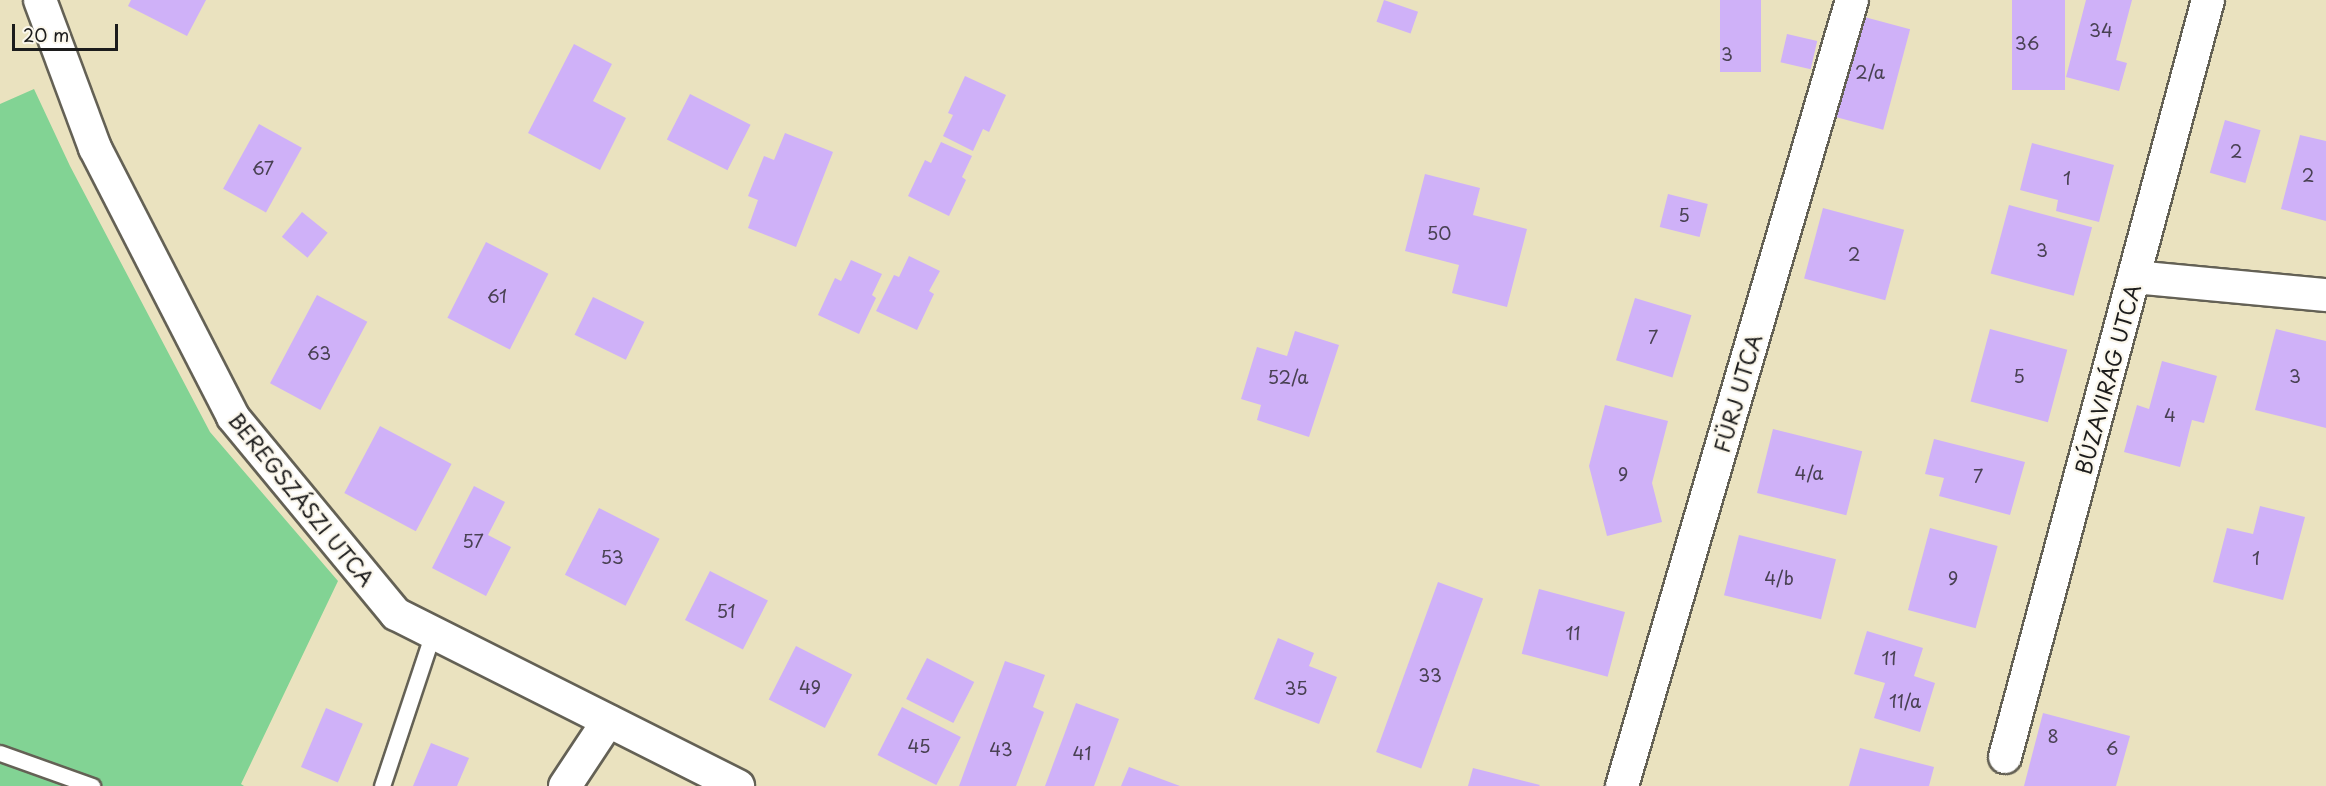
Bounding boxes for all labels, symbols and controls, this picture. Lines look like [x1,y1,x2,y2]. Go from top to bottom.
scale bar [15,12,122,50]
house number: 34 [2089,19,2113,41]
text: 20 m [23,21,69,48]
house number: 36 [2015,32,2039,54]
house number: 3 [1721,43,1733,65]
house number: 2/a [1855,61,1885,83]
house number: 2 [2230,140,2242,162]
house number: 67 [252,157,274,179]
house number: 2 [2302,164,2314,186]
house number: 1 [2063,167,2071,189]
house number: 5 [1678,204,1690,226]
house number: 50 [1427,222,1451,244]
house number: 3 [2036,239,2048,261]
house number: 2 [1848,243,1860,265]
street label: BÚZAVIRÁG UTCA [2069,280,2145,478]
house number: 61 [487,285,507,307]
house number: 7 [1648,326,1658,348]
street label: FÜRJ UTCA [1708,331,1766,455]
house number: 63 [307,342,331,364]
house number: 5 [2013,365,2025,387]
house number: 3 [2289,365,2301,387]
house number: 52/a [1268,366,1308,388]
house number: 4 [2164,404,2176,426]
street label: BEREGSZÁSZI UTCA [224,407,380,591]
house number: 4/a [1795,462,1823,484]
house number: 9 [1618,463,1628,485]
house number: 7 [1973,465,1983,487]
house number: 57 [462,530,484,552]
house number: 53 [600,546,624,568]
house number: 1 [2252,547,2260,569]
house number: 4/b [1764,567,1794,589]
house number: 9 [1948,567,1958,589]
house number: 51 [716,600,736,622]
house number: 11 [1565,622,1581,644]
house number: 11 [1881,647,1897,669]
house number: 33 [1418,664,1442,686]
house number: 49 [799,676,821,698]
house number: 35 [1284,677,1308,699]
house number: 11/a [1889,690,1921,712]
house number: 8 [2047,725,2059,747]
house number: 45 [908,735,930,757]
house number: 6 [2106,737,2118,759]
house number: 43 [989,738,1013,760]
house number: 41 [1073,742,1091,764]

